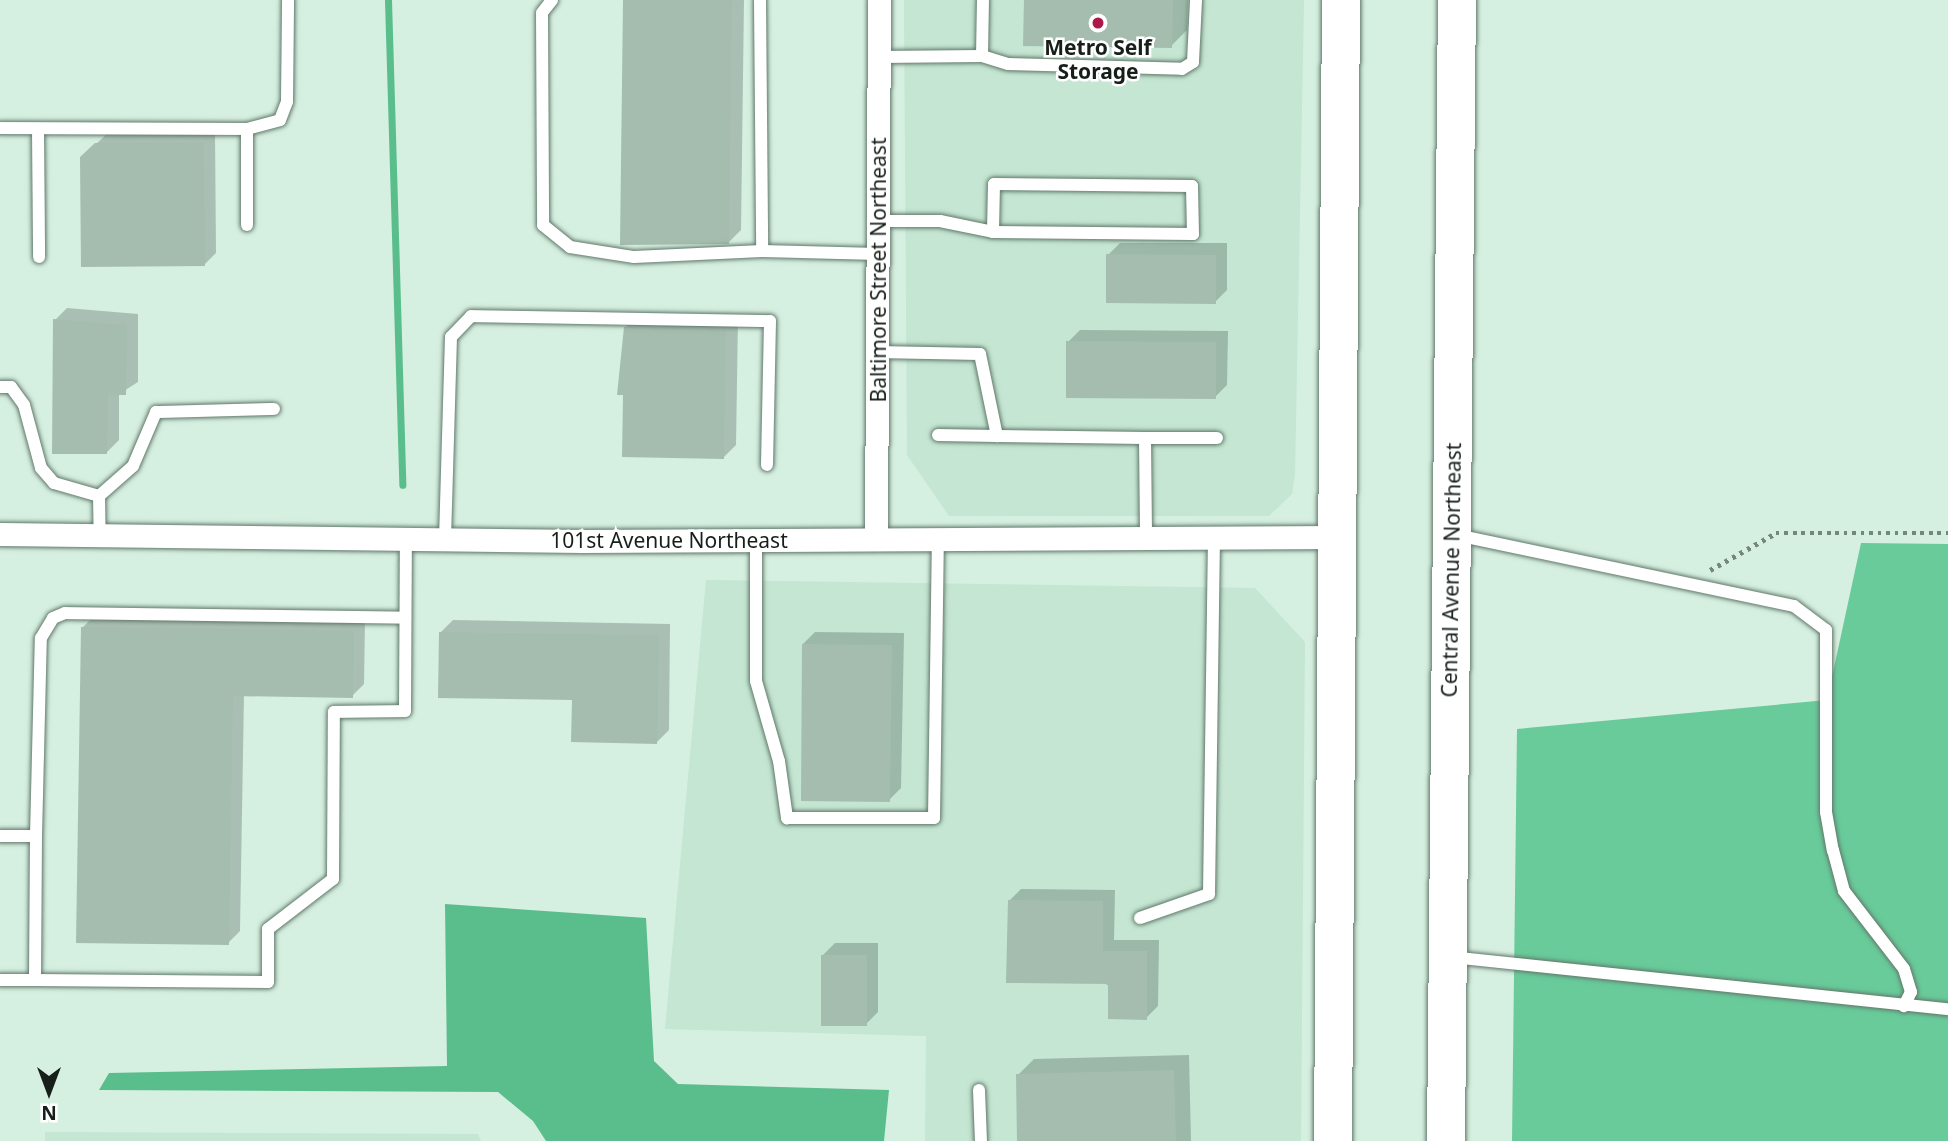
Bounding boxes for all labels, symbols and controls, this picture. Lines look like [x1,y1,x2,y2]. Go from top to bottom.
marker: Metro Self Storage [1090,15,1106,31]
place label: Metro Self Storage [1044,34,1152,84]
street label: Baltimore Street Northeast [865,138,891,402]
street label: Central Avenue Northeast [1436,442,1466,698]
street label: 101st Avenue Northeast [550,527,788,553]
north arrow [14,1057,84,1127]
text: N [41,1100,57,1126]

